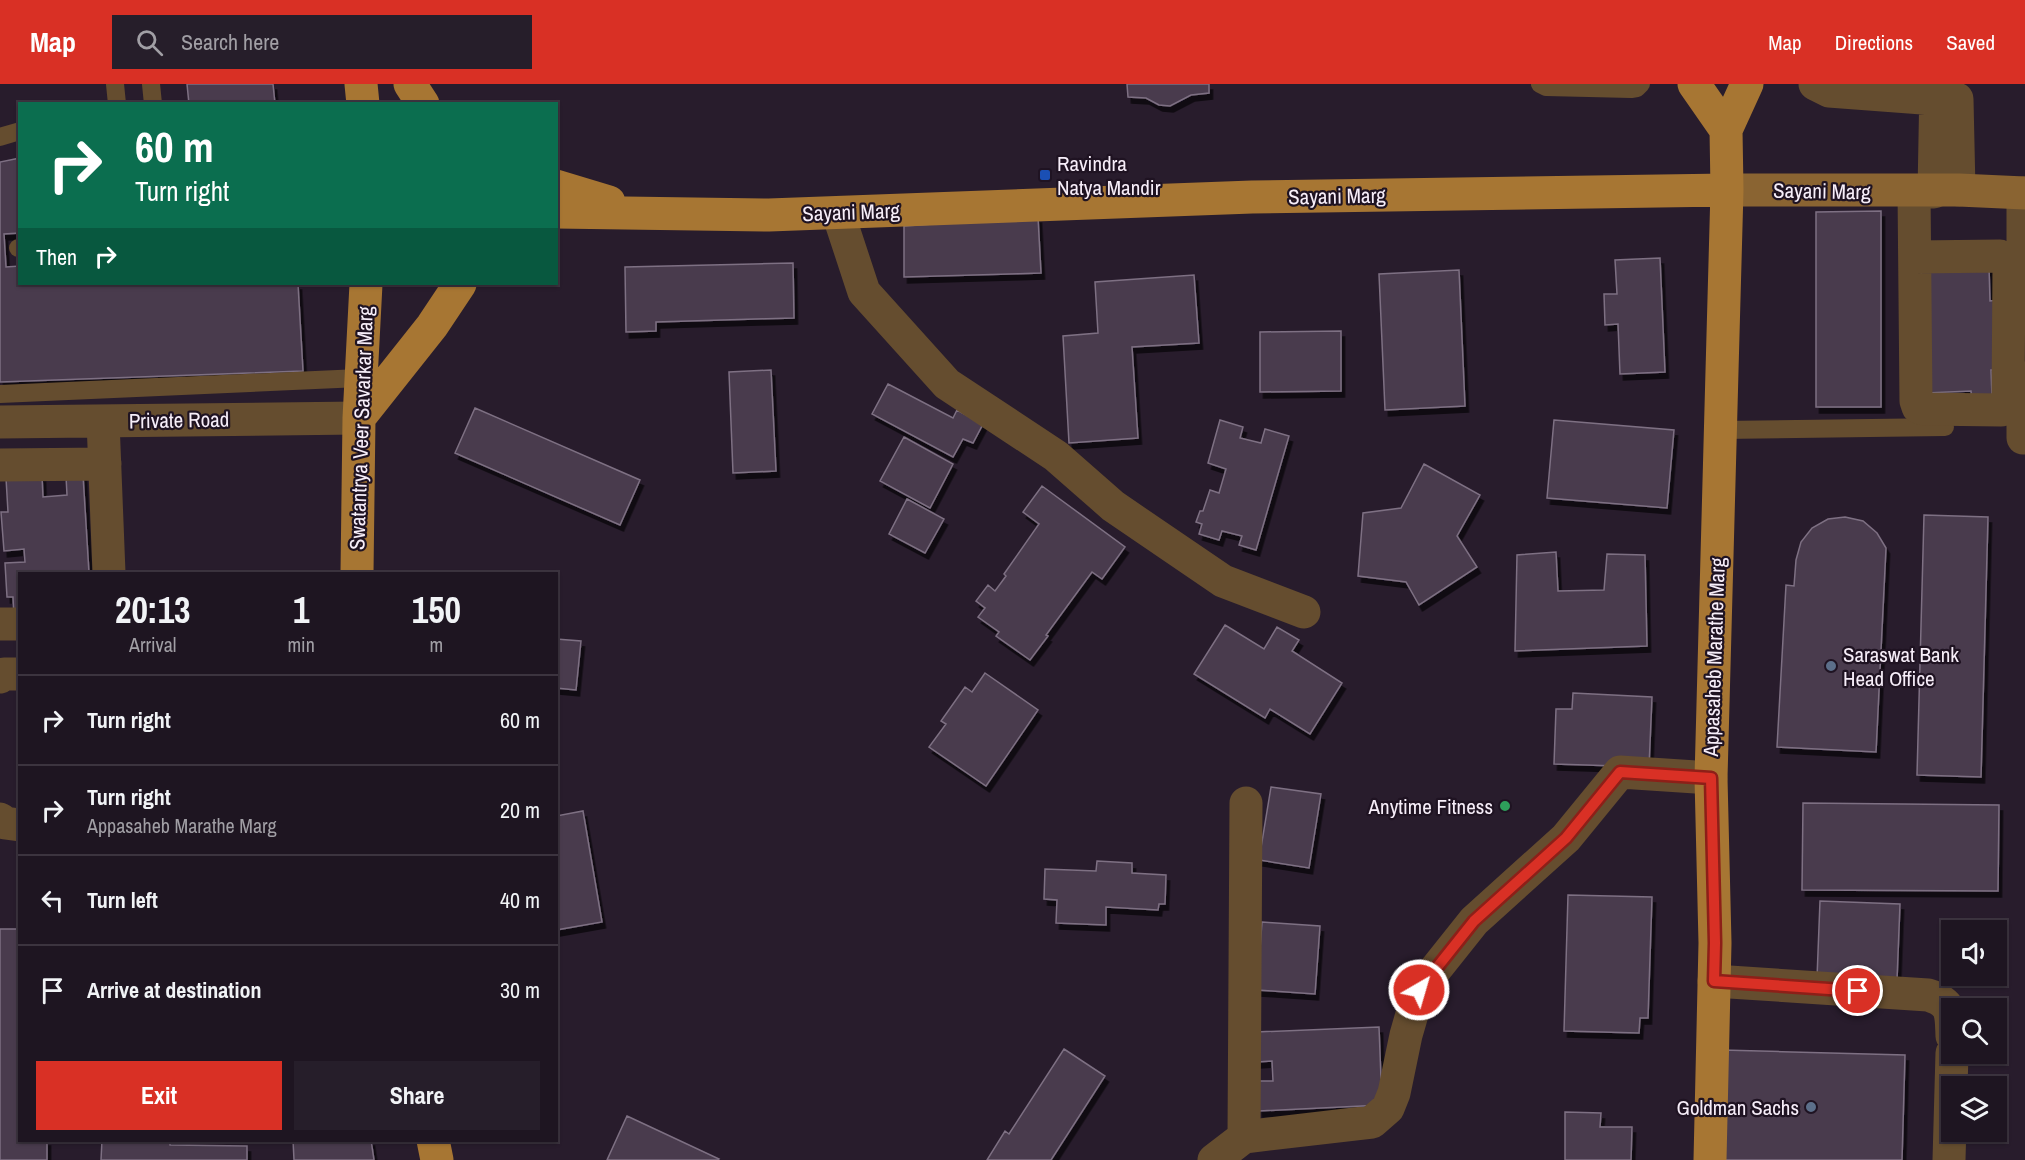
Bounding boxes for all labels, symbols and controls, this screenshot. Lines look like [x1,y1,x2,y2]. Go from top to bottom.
search box [112,15,532,69]
text: Map [30,23,76,61]
icon: search [133,26,166,59]
text: Search here [181,27,279,57]
text: Map [1768,28,1802,57]
text: Directions [1835,28,1913,57]
text: Saved [1946,28,1995,57]
text: 60 m [135,119,214,175]
icon: right [36,126,114,204]
place label: Ravindra Natya Mandir [1057,149,1161,202]
marker: Ravindra Natya Mandir [1038,168,1052,182]
text: Turn right [135,173,229,209]
street label: Sayani Marg [1773,176,1871,206]
street label: Sayani Marg [1288,181,1386,211]
street label: Sayani Marg [802,196,901,228]
icon: right [89,240,122,273]
text: Then [36,242,77,272]
street label: Swatantrya Veer Savarkar Marg [342,305,380,550]
street label: Private Road [128,405,230,435]
street label: Appasaheb Marathe Marg [1696,557,1732,758]
text: 20:13 [115,586,190,634]
text: 1 [293,586,309,634]
text: 150 [412,586,461,634]
text: Arrival [129,631,176,658]
text: min [287,631,315,658]
text: m [430,631,443,658]
place label: Saraswat Bank Head Office [1843,640,1959,693]
marker: Saraswat Bank Head Office [1824,659,1838,673]
icon: right [36,704,69,737]
text: Turn right [87,705,171,735]
text: 60 m [500,705,540,735]
text: Turn right [87,782,171,812]
place label: Anytime Fitness [1368,792,1493,821]
icon: right [36,794,69,827]
text: 20 m [500,795,540,825]
marker: Anytime Fitness [1498,799,1512,813]
text: Appasaheb Marathe Marg [87,812,277,839]
icon: left [36,884,69,917]
text: Turn left [87,885,158,915]
text: 40 m [500,885,540,915]
map controls [1941,920,2007,1142]
button: sound [1941,920,2007,986]
position arrow [1387,958,1451,1022]
pin [1832,965,1883,1016]
icon: arrive [36,974,69,1007]
icon: arrive [1841,974,1874,1007]
text: Arrive at destination [87,975,261,1005]
text: 30 m [500,975,540,1005]
button: search [1941,998,2007,1064]
button: Exit [36,1061,282,1130]
button: Share [294,1061,540,1130]
button: layers [1941,1076,2007,1142]
place label: Goldman Sachs [1676,1093,1799,1122]
marker: Goldman Sachs [1804,1100,1818,1114]

